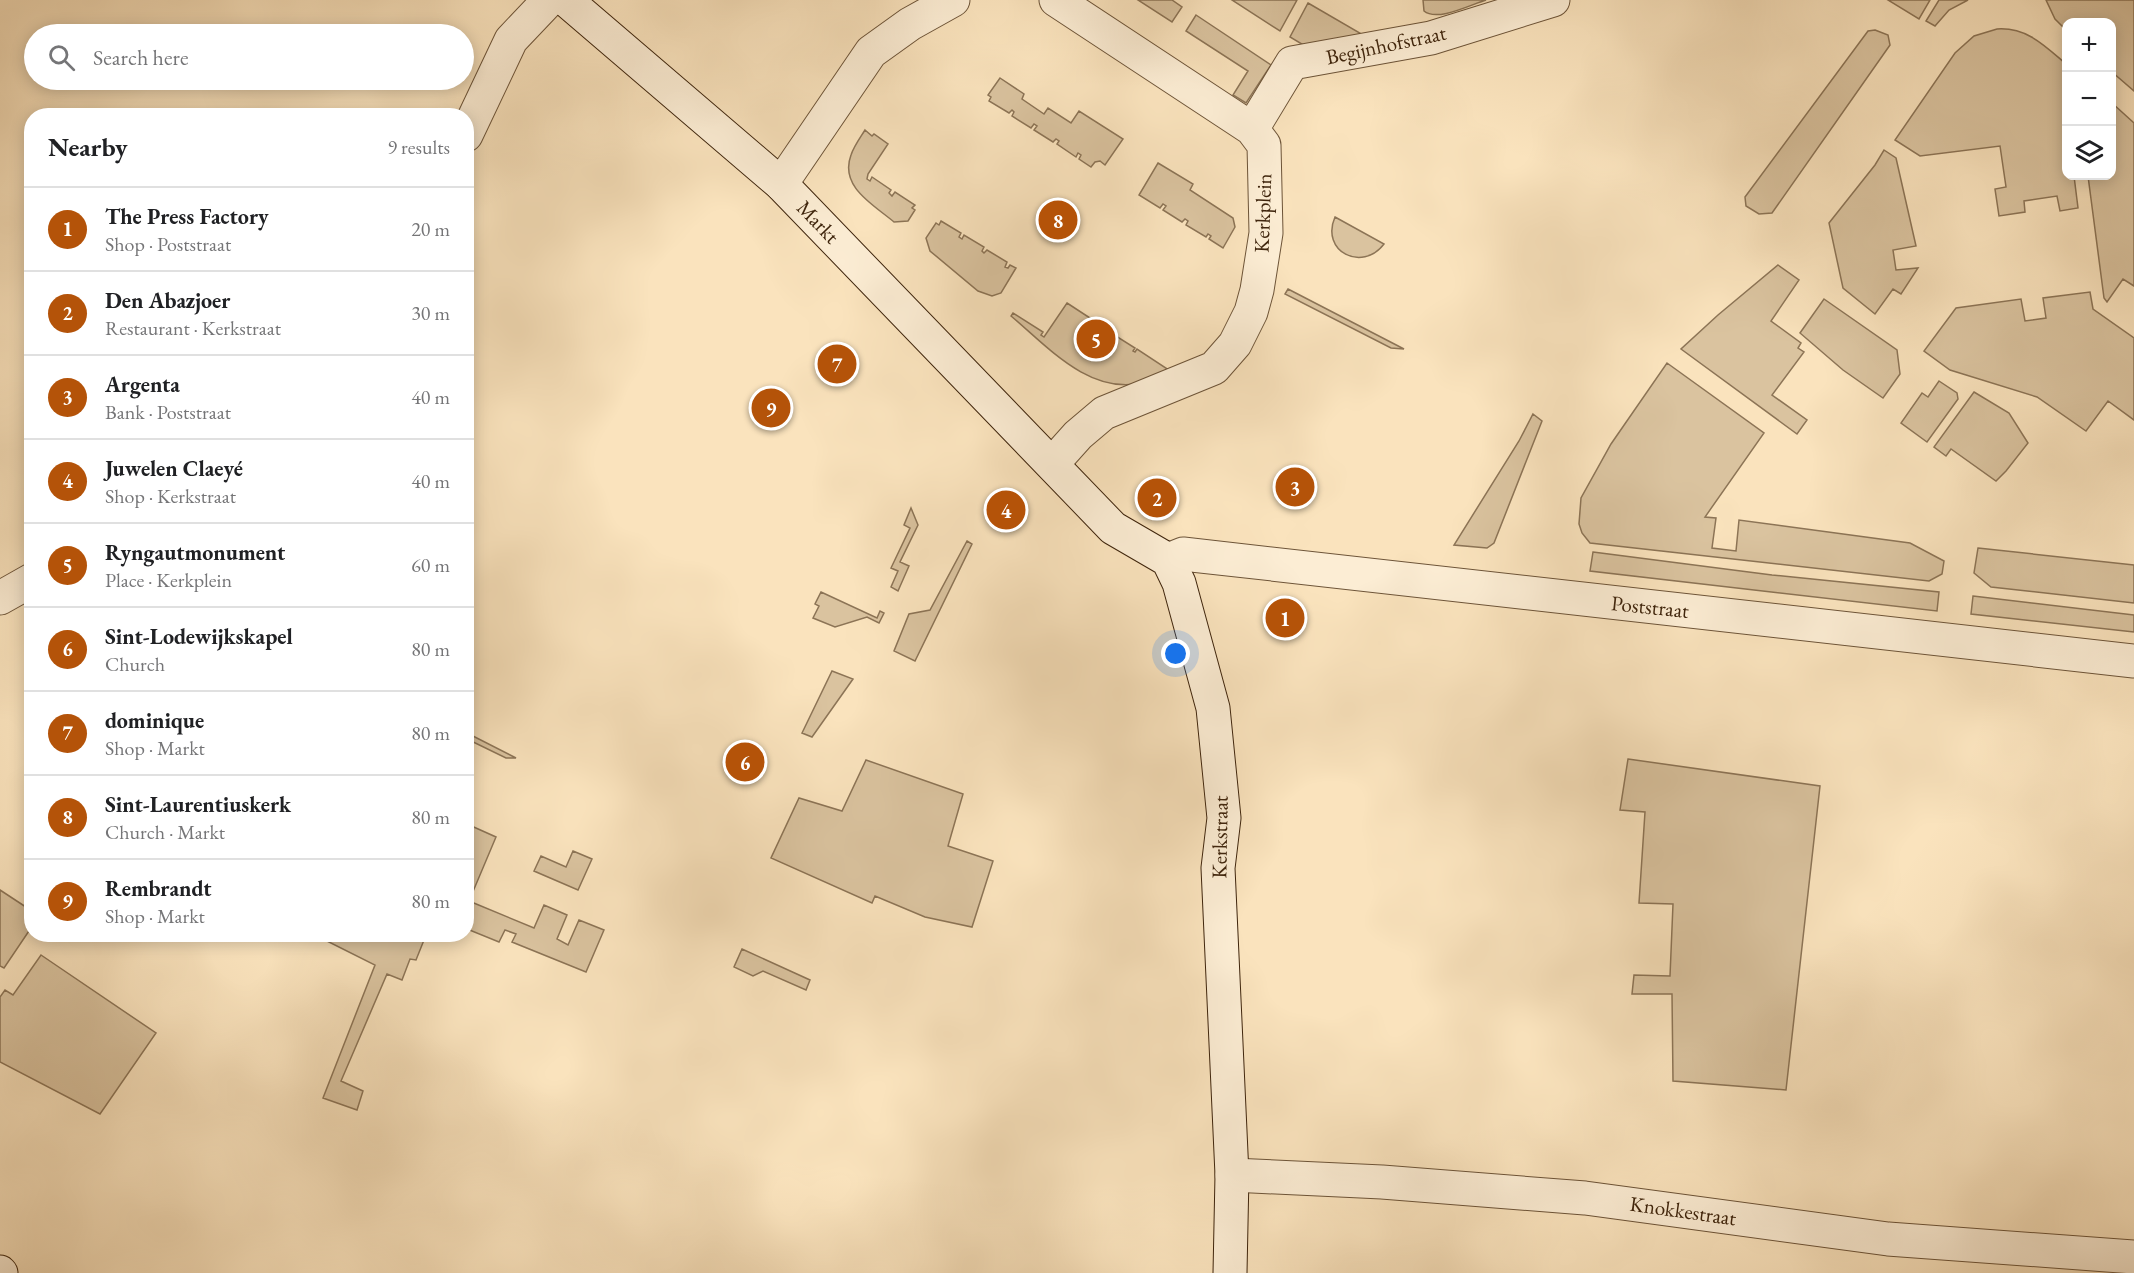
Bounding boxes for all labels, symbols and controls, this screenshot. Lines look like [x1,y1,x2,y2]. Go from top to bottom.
map controls [2062,18,2116,180]
button: + [2062,18,2116,72]
street label: Begijnhofstraat [1323,19,1449,70]
search box [24,24,474,90]
icon: search [45,41,78,74]
text: Search here [93,43,188,72]
button: − [2062,72,2116,126]
button: layers [2062,126,2116,180]
text: Nearby [48,130,128,164]
text: 9 results [387,134,450,160]
street label: Kerkplein [1248,173,1277,253]
street label: Markt [791,194,846,249]
pin: 8 [1038,198,1078,242]
text: The Press Factory [105,202,269,231]
text: 1 [62,216,73,242]
text: 20 m [411,216,450,242]
text: Shop · Poststraat [105,231,231,257]
text: Den Abazjoer [105,286,230,315]
text: 2 [62,300,73,326]
text: 30 m [411,300,450,326]
text: Restaurant · Kerkstraat [105,315,281,341]
pin: 5 [1076,316,1116,362]
pin: 7 [818,342,856,386]
text: Argenta [105,370,180,399]
text: 3 [62,384,73,410]
text: 40 m [411,384,450,410]
pin: 9 [752,386,790,430]
text: Bank · Poststraat [105,399,231,425]
text: Juwelen Claeyé [105,454,243,483]
pin: 3 [1276,464,1314,510]
text: 4 [62,468,73,494]
text: 40 m [411,468,450,494]
pin: 2 [1138,476,1176,520]
text: Shop · Kerkstraat [105,483,236,509]
pin: 4 [986,488,1026,532]
text: Ryngautmonument [105,538,285,567]
text: 5 [62,552,73,578]
text: 60 m [411,552,450,578]
text: Place · Kerkplein [105,567,232,593]
street label: Poststraat [1610,589,1691,624]
pin: 1 [1266,596,1304,640]
text: Sint-Lodewijkskapel [105,622,293,651]
text: 6 [62,636,73,662]
text: 80 m [411,636,450,662]
your location [1161,639,1190,668]
text: Church [105,651,165,677]
text: dominique [105,706,204,735]
text: 7 [62,720,73,746]
text: 80 m [411,720,450,746]
text: Shop · Markt [105,735,205,761]
pin: 6 [726,740,764,784]
text: Sint-Laurentiuskerk [105,790,291,819]
street label: Kerkstraat [1205,795,1234,879]
text: 8 [62,804,73,830]
text: 80 m [411,804,450,830]
text: Church · Markt [105,819,225,845]
text: Rembrandt [105,874,212,903]
text: 9 [62,888,73,914]
text: 80 m [411,888,450,914]
text: Shop · Markt [105,903,205,929]
street label: Knokkestraat [1628,1190,1738,1231]

